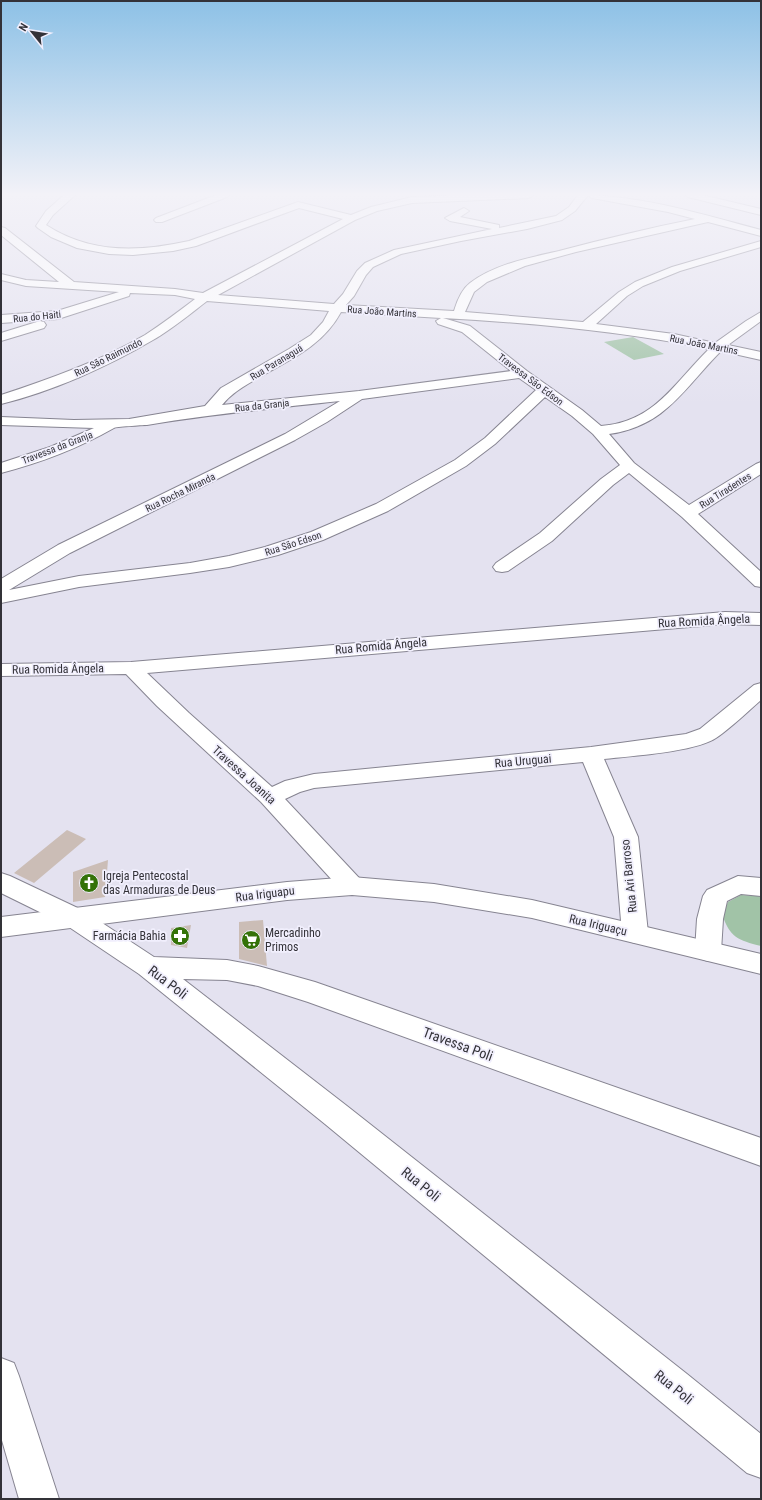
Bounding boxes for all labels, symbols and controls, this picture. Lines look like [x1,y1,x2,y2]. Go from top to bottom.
north arrow [12,12,52,52]
text: N [16,21,31,33]
street label: Rua João Martins [347,304,417,319]
street label: Rua do Haiti [13,309,62,324]
street label: Rua João Martins [669,332,739,357]
street label: Rua São Raimundo [73,336,144,379]
street label: Rua Paranaguá [248,342,305,382]
street label: Travessa São Edson [496,351,566,408]
street label: Rua da Granja [234,397,290,414]
street label: Travessa da Granja [20,429,94,466]
street label: Rua Tiradentes [697,470,754,511]
street label: Rua Rocha Miranda [144,471,217,514]
street label: Rua São Edson [264,529,323,558]
street label: Rua Romida Ângela [658,611,751,630]
street label: Rua Romida Ângela [334,634,428,657]
street label: Rua Romida Ângela [12,660,104,677]
street label: Travessa Joanita [209,743,279,807]
street label: Rua Uruguai [494,752,552,770]
street label: Rua Ari Barroso [618,839,640,913]
place label: Igreja Pentecostal das Armaduras de Deus [103,869,216,897]
church icon: Igreja Pentecostal das Armaduras de Deus [78,872,100,894]
street label: Rua Iriguapu [235,883,295,905]
street label: Rua Iriguaçu [568,912,628,938]
pharmacy icon: Farmácia Bahia [169,925,191,947]
place label: Mercadinho Primos [265,926,321,954]
place label: Farmácia Bahia [93,929,166,943]
supermarket icon: Mercadinho Primos [240,929,262,951]
street label: Rua Poli [145,962,191,1002]
street label: Travessa Poli [421,1024,495,1064]
street label: Rua Poli [398,1164,444,1204]
street label: Rua Poli [651,1367,697,1407]

